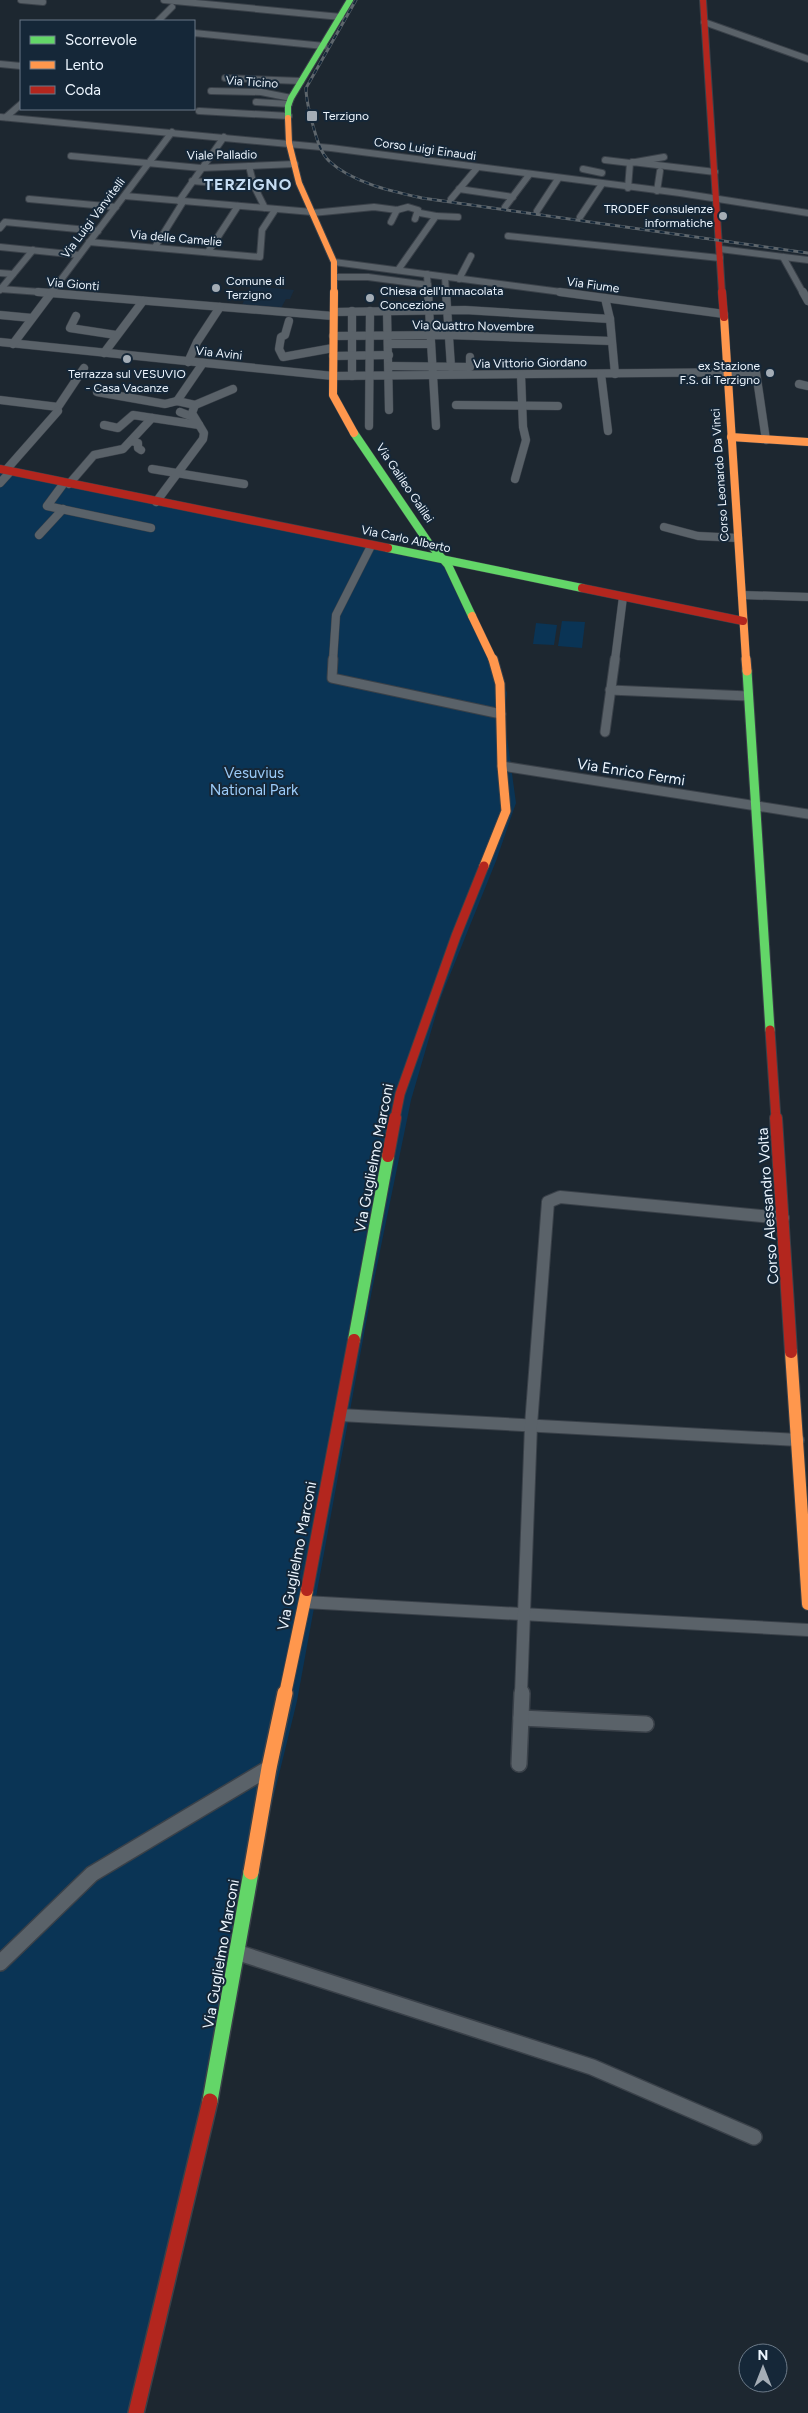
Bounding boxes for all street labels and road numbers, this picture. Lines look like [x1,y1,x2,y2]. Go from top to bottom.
street label: Via Ticino [225,73,279,91]
street label: Corso Luigi Einaudi [373,135,477,163]
street label: Viale Palladio [187,147,257,163]
street label: Via Luigi Vanvitelli [58,175,128,261]
street label: Via delle Camelie [130,227,223,249]
street label: Via Fiume [566,274,621,296]
street label: Via Gionti [46,275,100,293]
street label: Via Quattro Novembre [412,318,535,334]
street label: Via Avini [195,344,243,362]
street label: Via Vittorio Giordano [473,355,587,371]
street label: Corso Leonardo Da Vinci [708,408,732,542]
street label: Via Galileo Galilei [373,441,437,525]
street label: Via Carlo Alberto [360,523,452,555]
street label: Via Enrico Fermi [576,755,686,789]
street label: Via Guglielmo Marconi [351,1082,397,1234]
street label: Corso Alessandro Volta [754,1127,782,1285]
street label: Via Guglielmo Marconi [274,1480,320,1632]
street label: Via Guglielmo Marconi [199,1878,243,2030]

